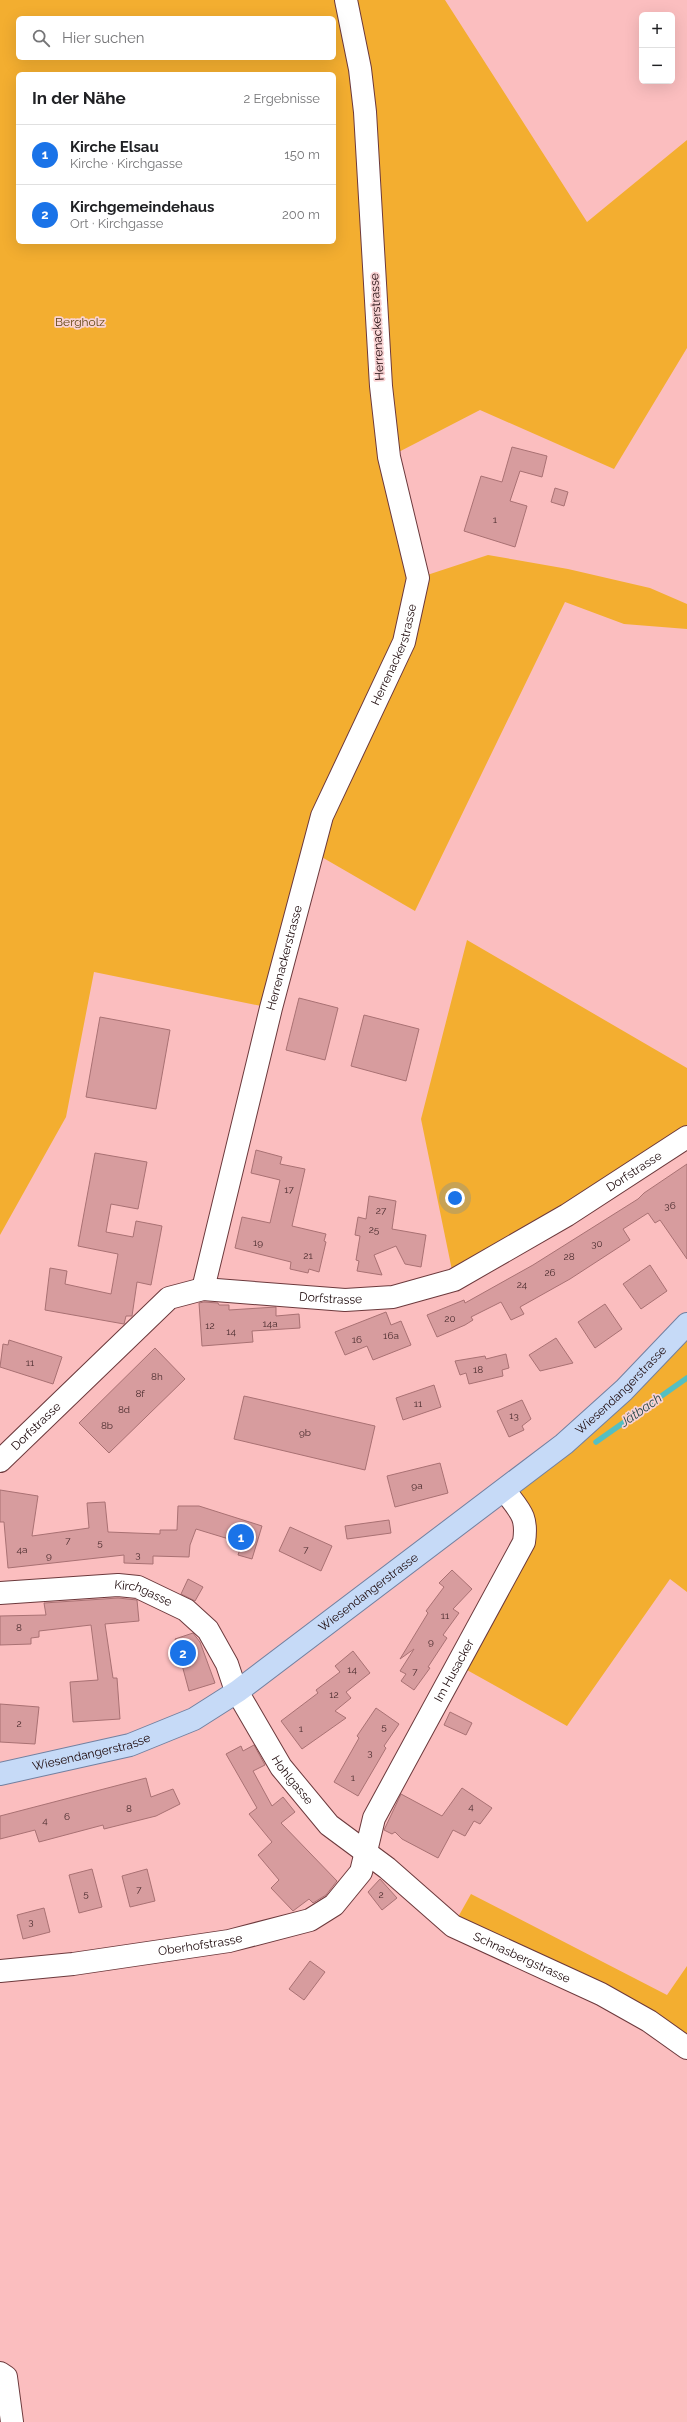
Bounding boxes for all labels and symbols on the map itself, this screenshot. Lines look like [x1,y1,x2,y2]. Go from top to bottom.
street label: Herrenackerstrasse [367,273,387,381]
park label: Bergholz [55,315,105,329]
house number: 1 [493,514,498,525]
street label: Herrenackerstrasse [368,603,419,707]
street label: Herrenackerstrasse [264,904,305,1012]
street label: Dorfstrasse [604,1148,664,1195]
house number: 17 [284,1184,294,1195]
your location [445,1188,465,1208]
house number: 36 [664,1200,676,1211]
house number: 27 [376,1205,387,1216]
house number: 25 [369,1224,380,1235]
house number: 19 [253,1237,263,1248]
house number: 30 [591,1238,603,1249]
house number: 21 [303,1250,313,1261]
house number: 28 [563,1251,575,1262]
house number: 26 [544,1267,556,1278]
house number: 24 [517,1279,528,1290]
street label: Dorfstrasse [299,1289,363,1307]
house number: 20 [444,1313,456,1324]
house number: 14a [262,1318,278,1329]
house number: 12 [205,1320,215,1331]
house number: 14 [226,1326,236,1337]
house number: 16a [383,1330,399,1341]
house number: 16 [352,1334,362,1345]
street label: Wiesendangerstrasse [573,1343,669,1437]
house number: 11 [26,1357,35,1368]
house number: 18 [473,1364,483,1375]
house number: 8h [151,1371,163,1382]
house number: 8f [135,1388,145,1399]
water label: Jätbach [616,1390,665,1430]
house number: 11 [414,1398,423,1409]
street label: Dorfstrasse [8,1399,64,1453]
house number: 8d [118,1404,130,1415]
house number: 13 [509,1410,519,1421]
house number: 8b [101,1420,113,1431]
house number: 9b [299,1427,311,1438]
house number: 9a [411,1480,423,1491]
pin: 1 [228,1522,254,1552]
house number: 7 [65,1535,71,1546]
house number: 5 [97,1537,103,1548]
house number: 4a [17,1544,27,1555]
house number: 7 [303,1544,309,1555]
house number: 3 [135,1549,141,1560]
house number: 9 [46,1550,52,1561]
street label: Wiesendangerstrasse [316,1550,421,1634]
street label: Kirchgasse [114,1578,174,1609]
house number: 11 [441,1610,450,1621]
house number: 8 [16,1622,22,1633]
house number: 9 [428,1636,434,1647]
street label: Im Husacker [431,1636,477,1704]
pin: 2 [170,1638,196,1668]
house number: 14 [347,1664,357,1675]
house number: 7 [412,1666,418,1677]
house number: 12 [329,1689,339,1700]
house number: 2 [16,1718,22,1729]
house number: 5 [381,1721,387,1732]
house number: 1 [299,1723,304,1734]
street label: Wiesendangerstrasse [31,1730,152,1774]
house number: 3 [367,1747,373,1758]
street label: Hohlgasse [269,1753,316,1807]
house number: 1 [351,1772,356,1783]
house number: 4 [468,1801,474,1812]
house number: 8 [126,1803,132,1814]
house number: 6 [64,1811,70,1822]
house number: 4 [42,1815,48,1826]
house number: 7 [136,1884,142,1895]
house number: 5 [83,1888,89,1899]
house number: 2 [378,1889,384,1900]
house number: 3 [28,1916,34,1927]
street label: Schnasbergstrasse [471,1929,573,1986]
street label: Oberhofstrasse [157,1931,244,1958]

